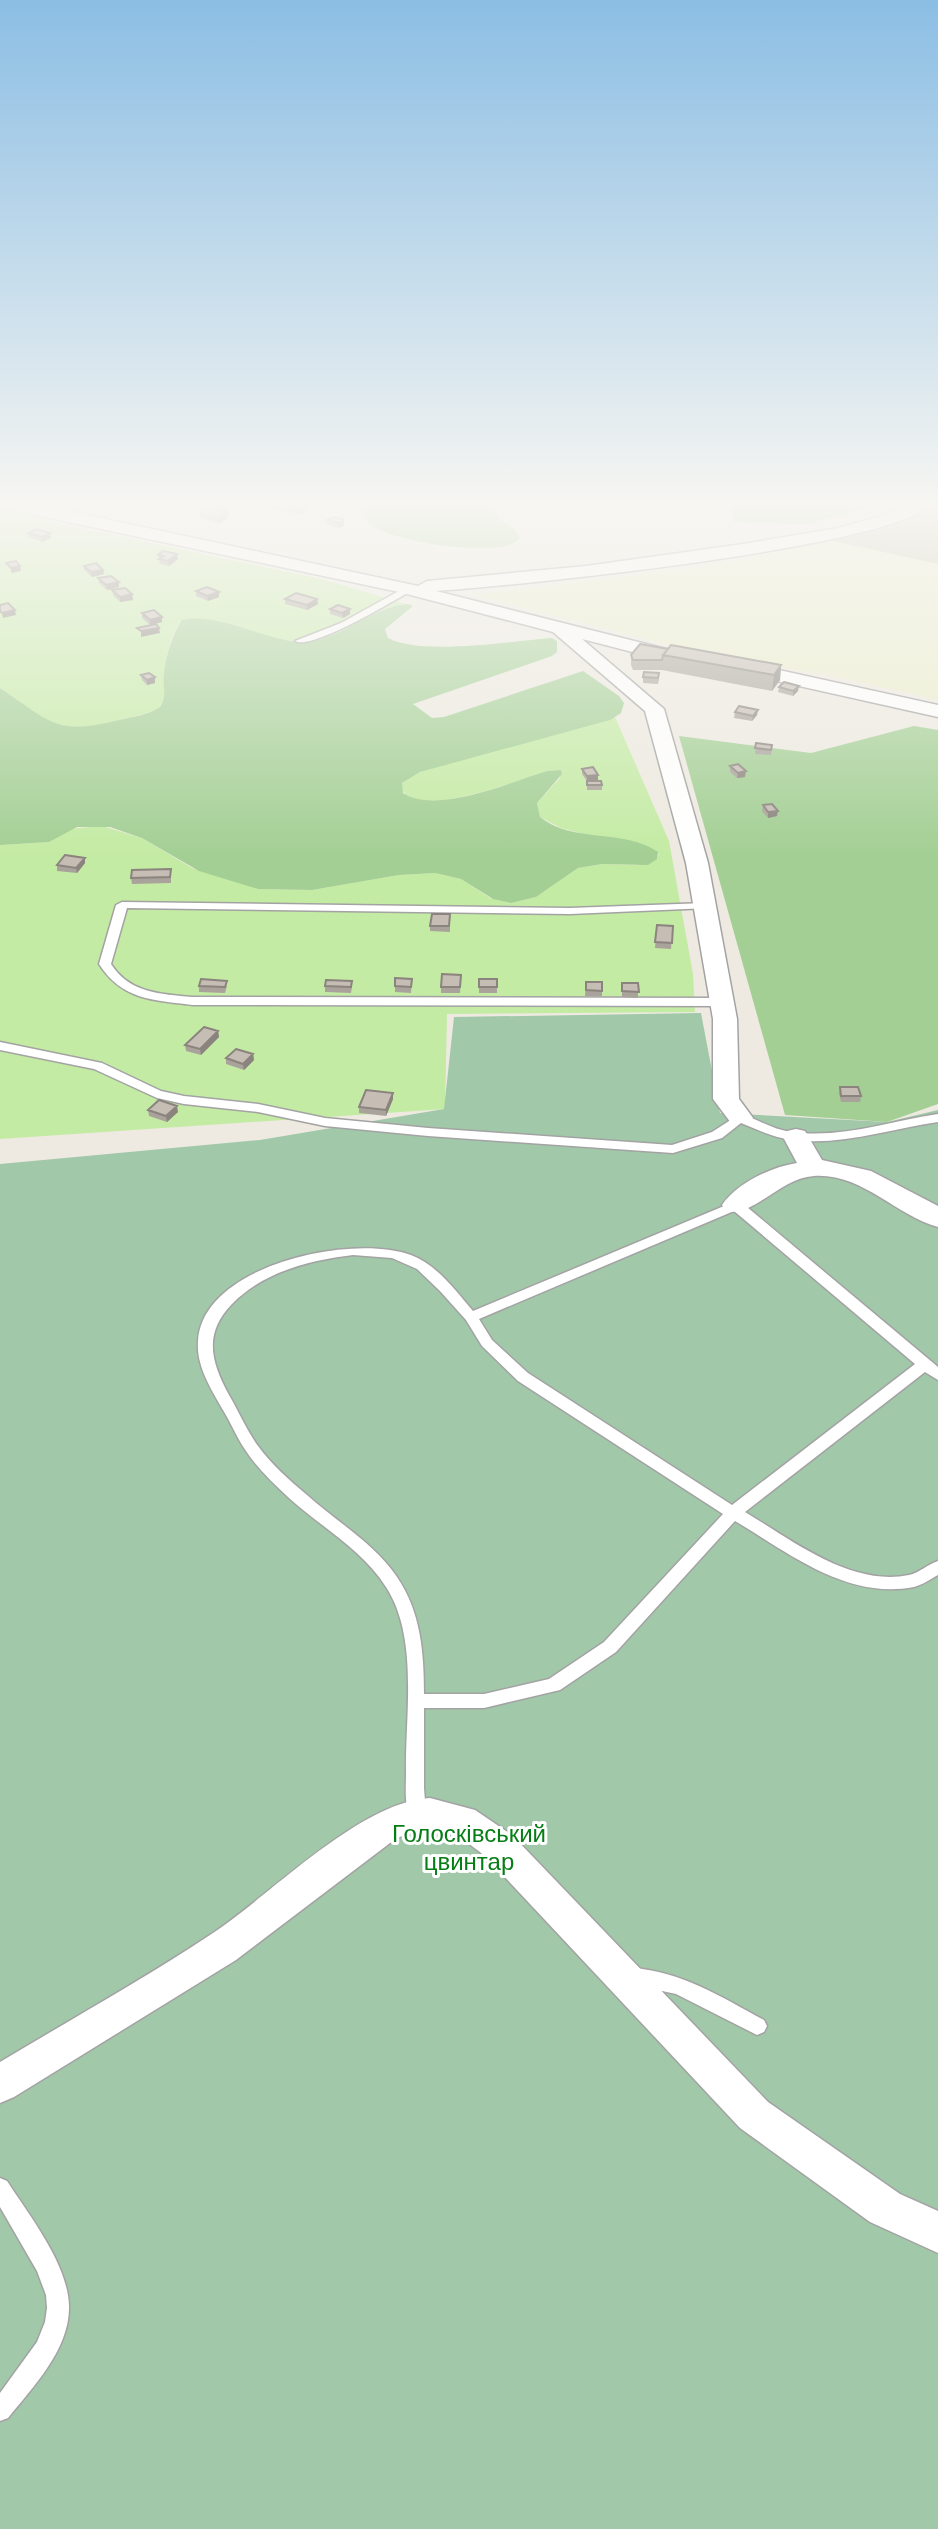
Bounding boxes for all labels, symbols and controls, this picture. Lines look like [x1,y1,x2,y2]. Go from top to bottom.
park label: Голосківський цвинтар [392,1818,546,1875]

